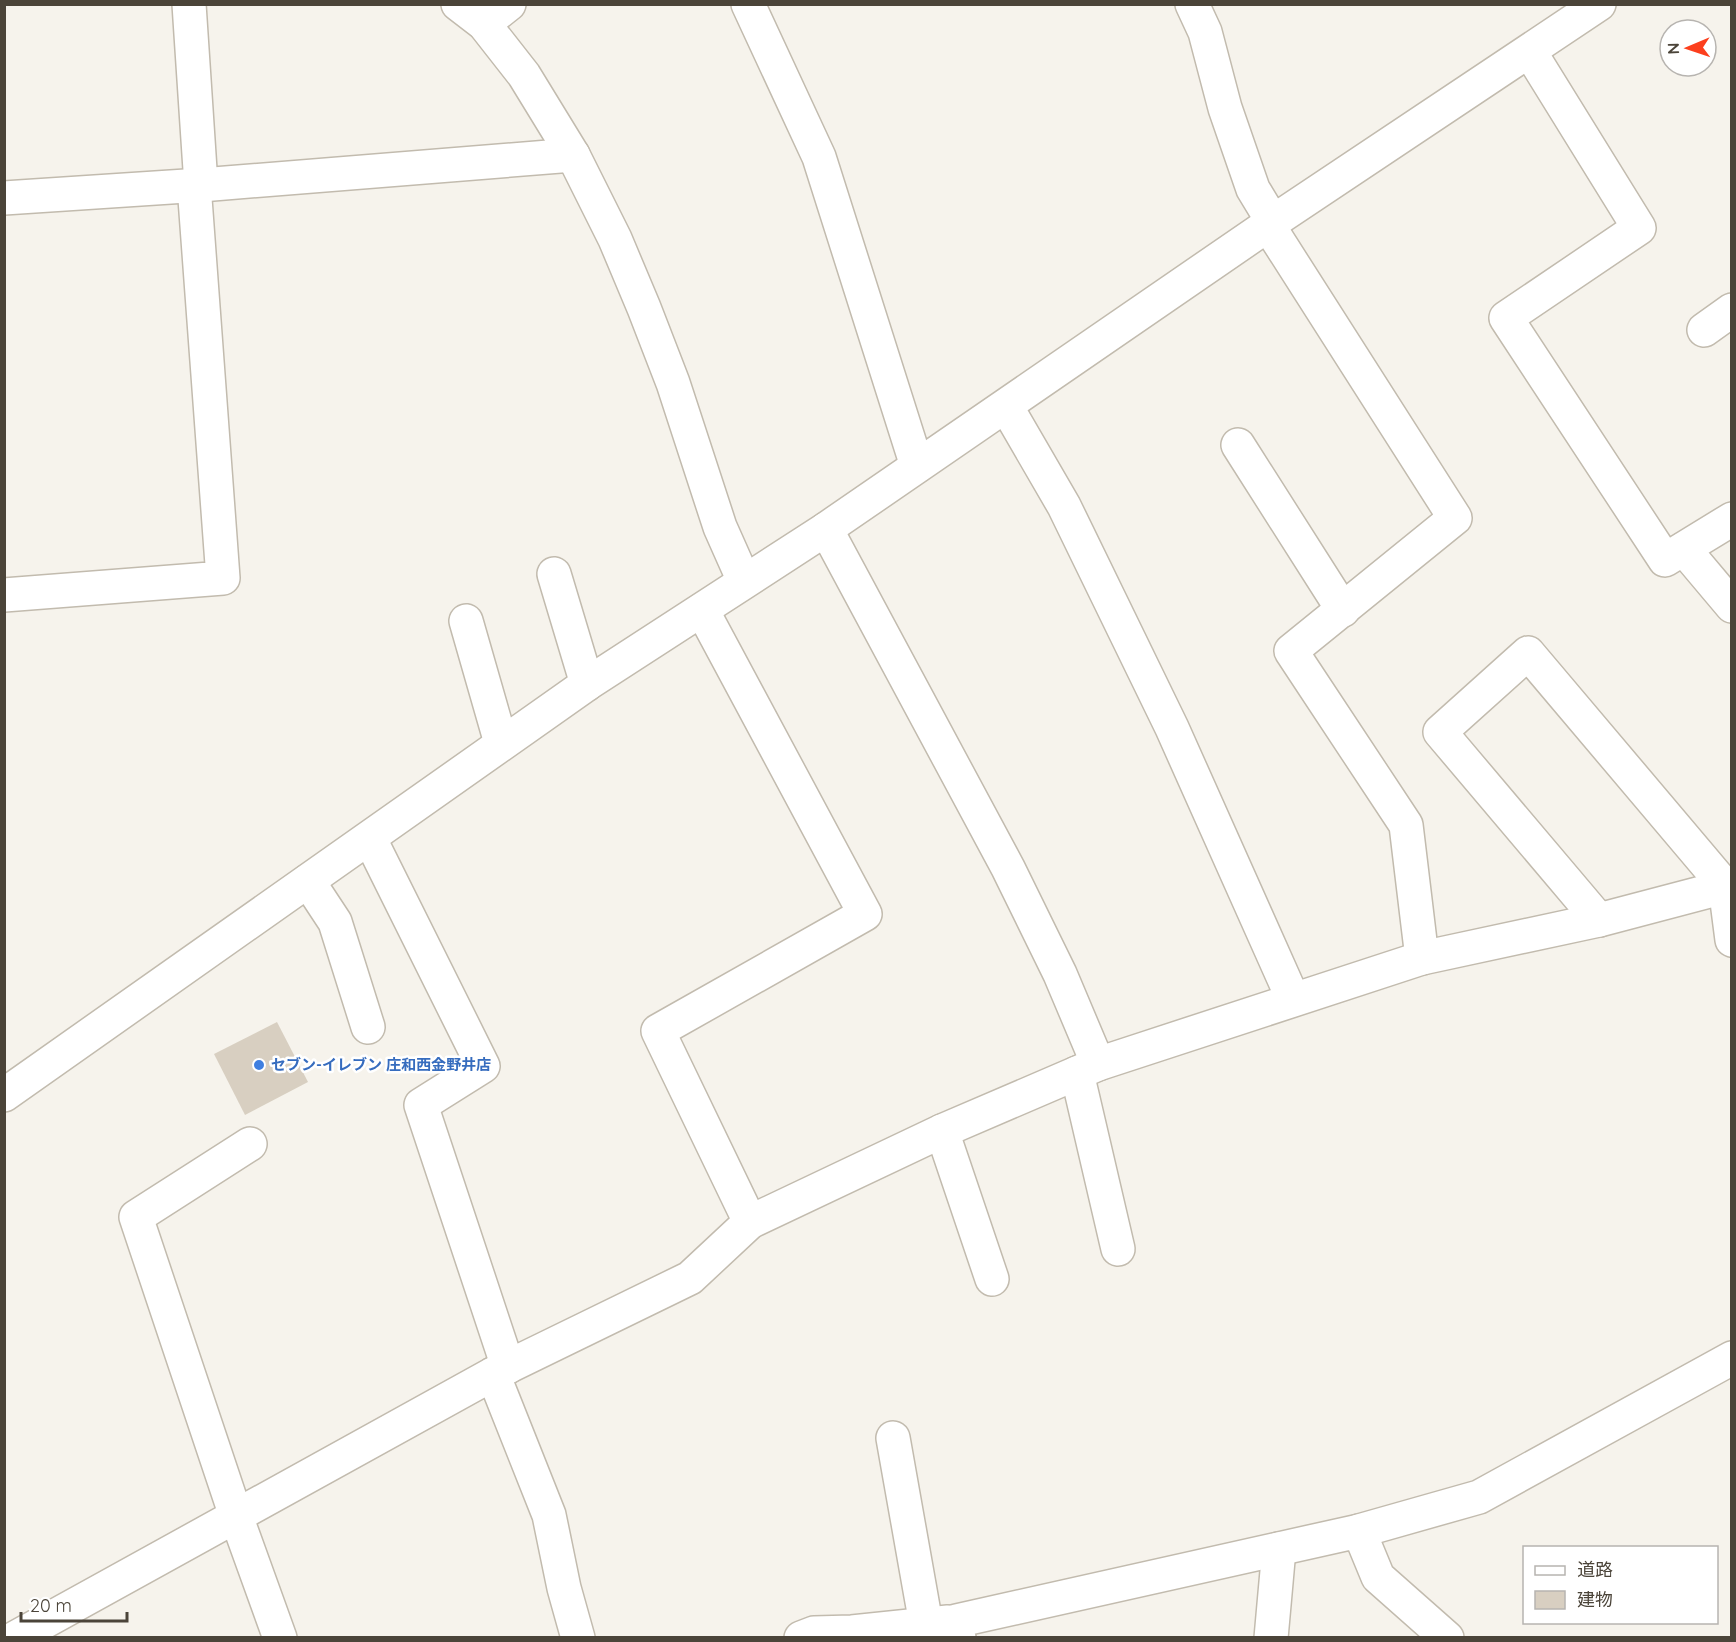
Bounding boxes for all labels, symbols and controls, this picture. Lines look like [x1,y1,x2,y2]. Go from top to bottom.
north arrow [1658,18,1718,78]
text: N [1663,42,1683,55]
place label: セブン-イレブン 庄和西金野井店 [271,1055,491,1074]
marker: セブン-イレブン 庄和西金野井店 [252,1058,266,1072]
legend [1523,1546,1718,1624]
text: 道路 [1577,1558,1613,1581]
scale bar [21,1585,128,1623]
text: 建物 [1577,1588,1613,1611]
text: 20 m [30,1594,72,1617]

